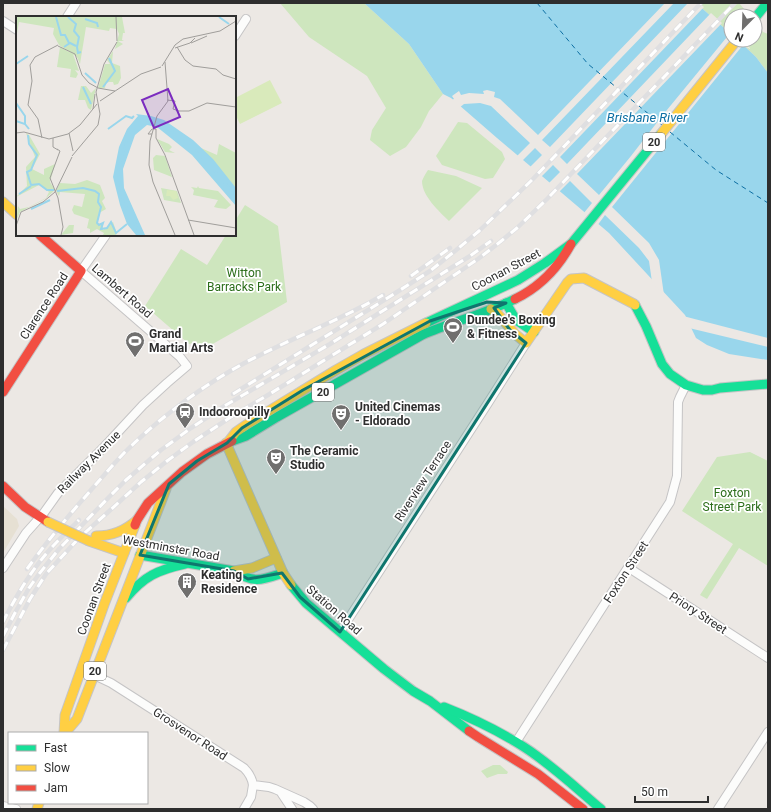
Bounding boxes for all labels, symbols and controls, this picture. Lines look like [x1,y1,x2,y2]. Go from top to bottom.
north arrow [723,8,763,48]
inset map [16,16,236,236]
text: N [733,29,745,44]
water label: Brisbane River [607,110,688,125]
road number: 20 [643,133,665,151]
street label: Coonan Street [469,246,543,294]
street label: Lambert Road [89,261,155,321]
park label: Witton Barracks Park [207,266,282,294]
street label: Clarence Road [17,270,71,342]
place label: Dundee's Boxing & Fitness [467,313,556,341]
sports icon: Dundee's Boxing & Fitness [442,316,464,344]
place label: Grand Martial Arts [149,327,213,355]
sports icon: Grand Martial Arts [124,330,146,358]
road number: 20 [312,383,334,401]
place label: United Cinemas - Eldorado [355,400,440,428]
station icon: Indooroopilly [174,401,196,429]
theatre icon: United Cinemas - Eldorado [330,403,352,431]
place label: Indooroopilly [199,405,271,419]
street label: Railway Avenue [55,428,123,496]
street label: Riverview Terrace [392,438,454,524]
place label: The Ceramic Studio [290,444,358,472]
theatre icon: The Ceramic Studio [265,447,287,475]
park label: Foxton Street Park [703,486,762,514]
street label: Westminster Road [121,533,221,563]
street label: Foxton Street [601,538,651,606]
street label: Coonan Street [74,561,114,637]
place label: Keating Residence [201,568,258,596]
building icon: Keating Residence [176,571,198,599]
street label: Station Road [304,582,364,638]
street label: Priory Street [667,589,729,637]
road number: 20 [84,662,106,680]
street label: Grosvenor Road [150,705,230,763]
legend [8,732,148,804]
text: Fast [44,741,67,755]
text: Slow [44,761,70,775]
scale bar [635,778,708,804]
text: Jam [44,781,68,795]
text: 50 m [641,785,668,799]

